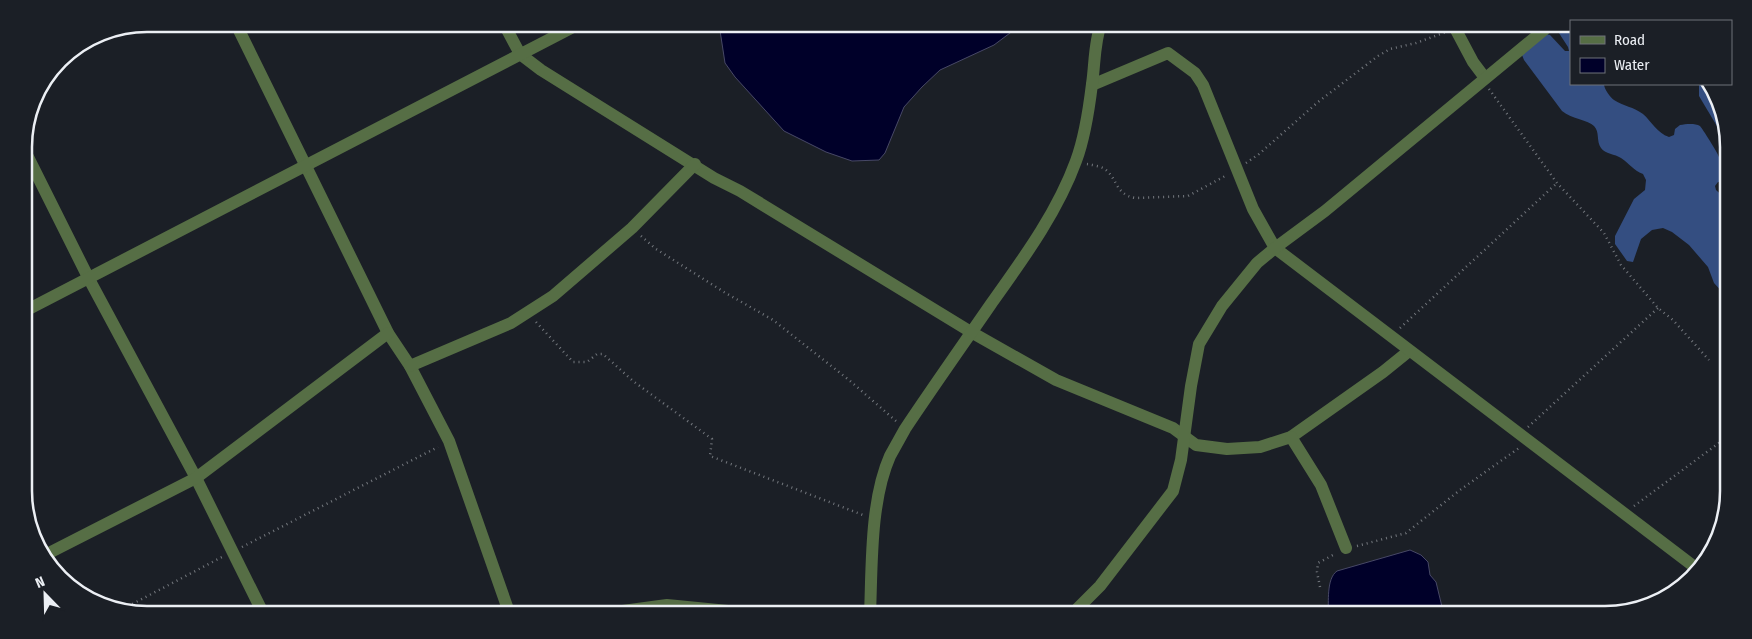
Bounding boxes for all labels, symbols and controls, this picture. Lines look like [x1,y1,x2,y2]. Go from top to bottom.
legend [1570,20,1732,85]
text: Road [1614,31,1645,49]
text: Water [1614,56,1650,74]
north arrow [20,569,70,619]
text: N [33,573,47,592]

